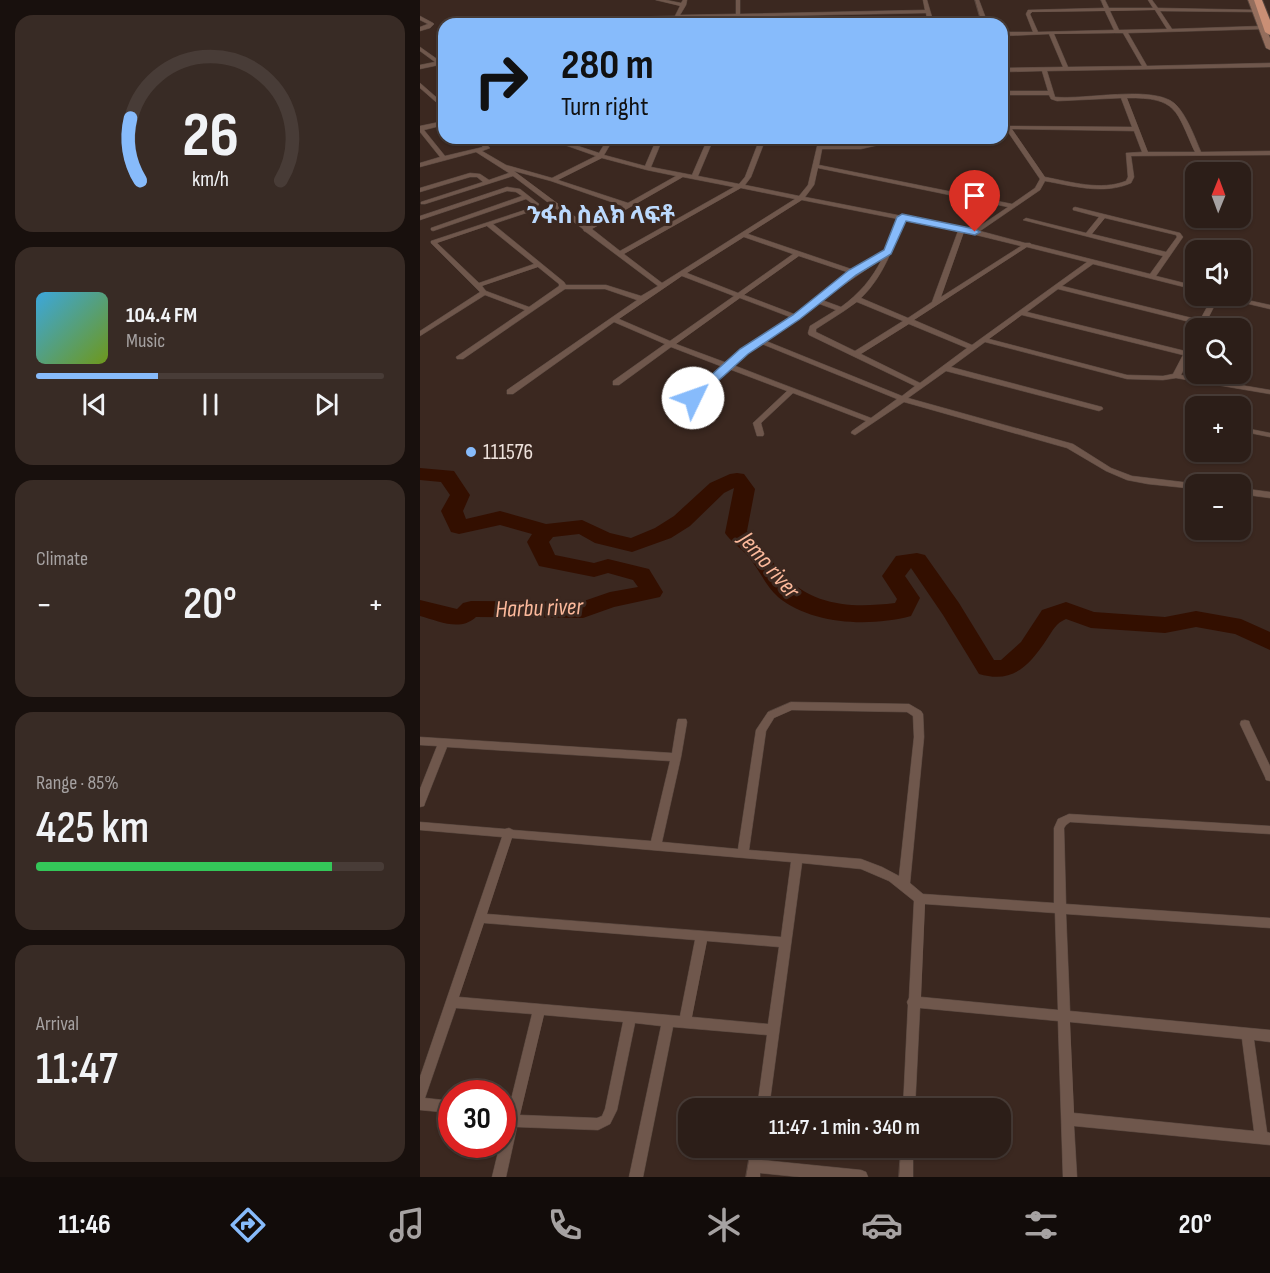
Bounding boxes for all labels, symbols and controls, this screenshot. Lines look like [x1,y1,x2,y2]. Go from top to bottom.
text: 280 m [561,40,654,91]
icon: right [462,42,540,120]
text: Turn right [561,91,648,123]
text: 26 [182,99,238,174]
north arrow [1185,162,1251,228]
map controls [1185,162,1251,540]
text: km/h [191,167,229,192]
pin [949,170,1000,232]
icon: arrive [958,179,991,212]
district label: ንፋስ ስልክ ላፍቶ [527,201,675,230]
button: sound [1185,240,1251,306]
text: 104.4 FM [126,302,197,329]
button: search [1185,318,1251,384]
text: Music [126,329,165,353]
position arrow [661,366,725,430]
icon: previous [78,388,111,421]
icon: pause [194,388,227,421]
icon: next [310,388,343,421]
button: + [1185,396,1251,462]
place label: 111576 [483,439,533,466]
marker: 111576 [464,445,478,459]
button: − [1185,474,1251,540]
water label: Jemo river [731,524,807,605]
text: Climate [36,547,88,571]
text: 20° [183,577,237,632]
text: − [36,585,52,625]
text: + [368,585,384,625]
water label: Harbu river [495,592,585,624]
text: Range · 85% [36,771,119,795]
text: 425 km [36,801,149,856]
text: Arrival [36,1012,79,1036]
text: 11:47 [36,1042,118,1097]
speed limit sign: 30 [438,1080,516,1158]
text: 11:47 · 1 min · 340 m [769,1114,920,1141]
icon: directions [227,1204,269,1246]
icon: music [386,1204,428,1246]
icon: phone [544,1204,586,1246]
icon: climate [703,1204,745,1246]
icon: car [861,1204,903,1246]
icon: filters [1020,1204,1062,1246]
text: 11:46 [58,1209,111,1241]
text: 20° [1179,1209,1212,1241]

